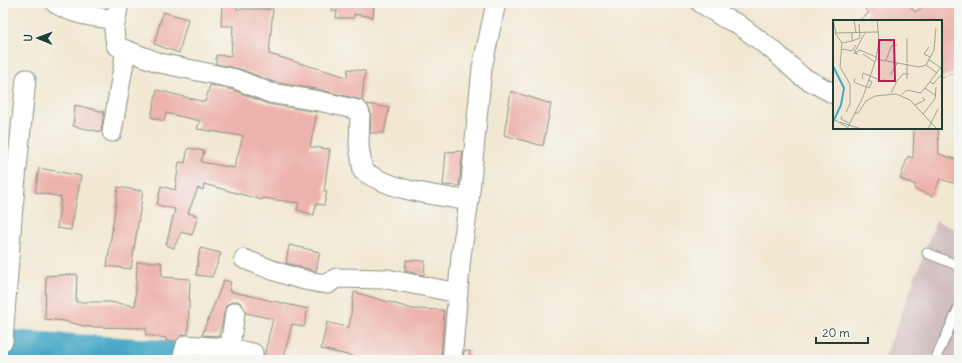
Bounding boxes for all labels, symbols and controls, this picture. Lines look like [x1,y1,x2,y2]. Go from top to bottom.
north arrow [18,18,58,58]
inset map [833,20,942,129]
text: U [21,34,35,42]
scale bar [816,319,868,345]
text: 20 m [822,325,850,340]

